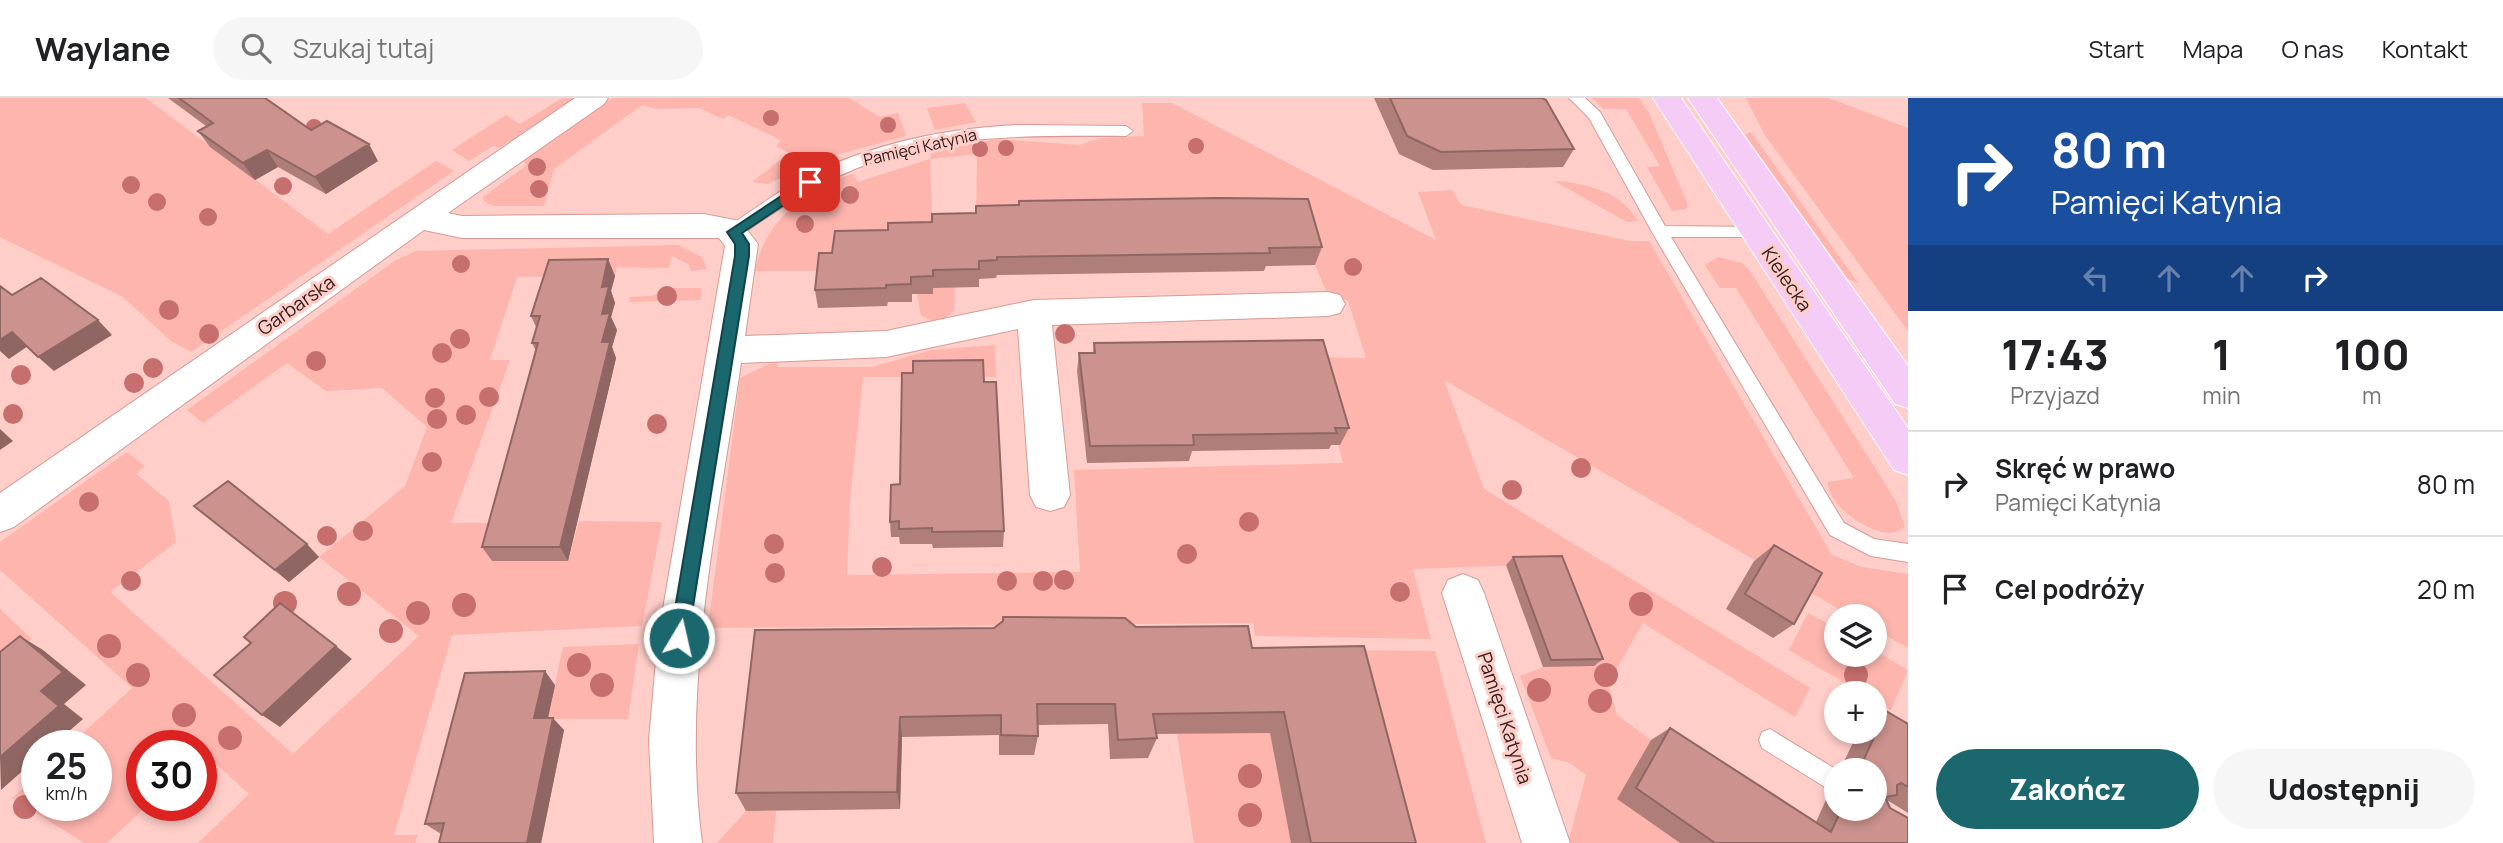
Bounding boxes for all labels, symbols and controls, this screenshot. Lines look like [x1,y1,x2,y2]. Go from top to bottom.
search box [213,17,703,80]
text: Waylane [35,26,171,71]
icon: search [237,29,275,67]
text: Szukaj tutaj [293,30,434,66]
text: Start [2088,32,2144,65]
text: Mapa [2182,32,2243,65]
text: O nas [2281,32,2344,65]
text: Kontakt [2382,32,2468,65]
text: 80 m [2051,116,2167,183]
street label: Pamięci Katynia [861,123,979,171]
icon: right [1936,126,2027,217]
pin [780,152,840,212]
icon: arrive [791,163,829,201]
text: Pamięci Katynia [2051,180,2282,224]
street label: Kielecka [1756,242,1818,316]
icon: left [2077,259,2115,297]
icon: ahead [2150,259,2188,297]
icon: ahead [2223,259,2261,297]
icon: right [2296,259,2334,297]
street label: Garbarska [252,269,340,341]
text: 17:43 [2001,325,2109,383]
text: 1 [2212,325,2231,383]
text: 100 [2334,325,2410,383]
text: Przyjazd [2010,379,2100,411]
text: min [2202,379,2241,411]
text: m [2362,379,2382,411]
text: Skręć w prawo [1995,450,2175,486]
icon: right [1936,465,1974,503]
text: 80 m [2417,466,2475,502]
text: Pamięci Katynia [1995,486,2161,518]
icon: arrive [1936,570,1974,608]
text: Cel podróży [1995,571,2144,607]
text: 20 m [2417,571,2475,607]
position arrow [642,601,716,675]
map controls [1824,604,1887,821]
button: layers [1824,604,1887,667]
street label: Pamięci Katynia [1471,649,1539,787]
button: + [1824,681,1887,744]
speed limit sign: 30 [126,730,217,821]
text: 25 [46,742,87,790]
button: Zakończ [1936,749,2199,829]
button: Udostępnij [2213,749,2475,829]
button: − [1824,758,1887,821]
text: km/h [46,781,87,805]

